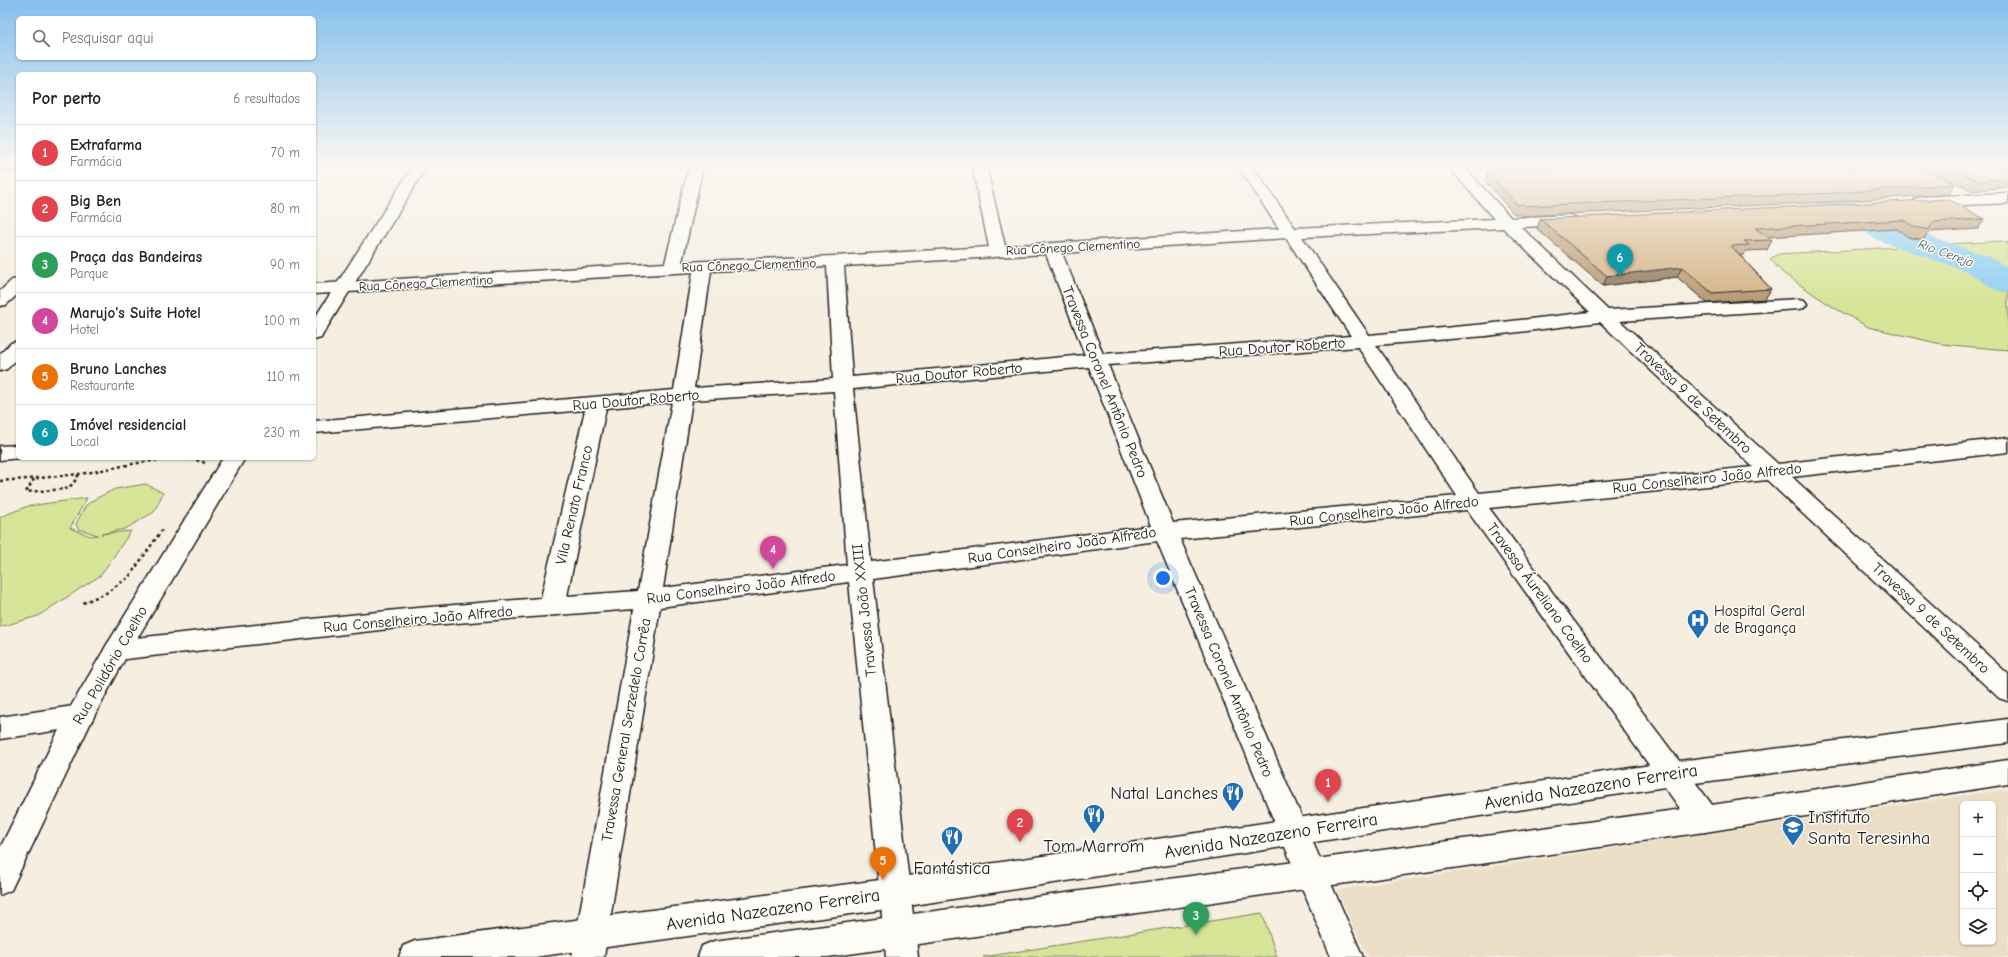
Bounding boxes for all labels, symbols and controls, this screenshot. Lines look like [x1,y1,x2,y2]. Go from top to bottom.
search box [16,16,316,60]
icon: search [30,27,52,49]
text: Pesquisar aqui [62,29,154,47]
text: Por perto [32,89,101,108]
text: 6 resultados [233,91,300,106]
text: Extrafarma [70,136,142,154]
text: 1 [42,145,48,160]
text: 70 m [271,145,300,160]
text: Farmácia [70,154,122,169]
text: Big Ben [70,192,121,210]
text: 2 [42,201,48,216]
text: 80 m [270,201,300,216]
text: Farmácia [70,210,122,225]
street label: Rua Cônego Clementino [1005,236,1141,258]
water label: Rio Cereja [1916,236,1976,270]
pin: 6 [1607,244,1633,277]
text: Praça das Bandeiras [70,248,202,266]
street label: Rua Cônego Clementino [681,255,817,275]
text: 3 [42,257,48,272]
text: 90 m [270,257,300,272]
text: Parque [70,266,108,281]
street label: Rua Cônego Clementino [358,272,494,294]
street label: Travessa Coronel Antônio Pedro [1058,284,1152,481]
text: Marujo's Suite Hotel [70,304,201,322]
text: 4 [42,313,48,328]
text: 100 m [264,313,300,328]
text: Hotel [70,322,99,337]
street label: Rua Doutor Roberto [1218,334,1346,360]
street label: Travessa 9 de Setembro [1630,339,1756,457]
street label: Rua Doutor Roberto [895,358,1023,388]
text: Bruno Lanches [70,360,166,378]
text: 5 [42,369,48,384]
text: 110 m [267,369,300,384]
text: Restaurante [70,378,135,393]
street label: Rua Doutor Roberto [572,385,700,415]
text: Imóvel residencial [70,416,186,434]
text: 6 [42,425,48,440]
text: 230 m [264,425,300,440]
text: Local [70,434,99,449]
street label: Vila Renato Franco [551,443,597,567]
street label: Rua Conselheiro João Alfredo [1612,459,1803,497]
street label: Rua Conselheiro João Alfredo [1289,492,1480,530]
street label: Travessa Áureliano Coelho [1483,519,1598,667]
street label: Rua Conselheiro João Alfredo [967,523,1157,567]
pin: 4 [760,536,786,569]
street label: Travessa João XXIII [848,543,880,677]
street label: Travessa 9 de Setembro [1868,559,1994,677]
street label: Rua Conselheiro João Alfredo [646,566,837,608]
your location [1153,568,1173,588]
street label: Travessa Coronel Antônio Pedro [1181,584,1277,780]
street label: Rua Polidório Coelho [69,602,151,727]
street label: Rua Conselheiro João Alfredo [323,602,514,636]
place label: Hospital Geral de Bragança [1714,602,1805,637]
hospital icon: Hospital Geral de Bragança [1685,607,1711,640]
street label: Travessa General Serzedelo Corrêa [597,617,655,843]
street label: Avenida Nazeazeno Ferreira [1483,760,1699,814]
pin: 1 [1315,769,1341,802]
restaurant icon: Natal Lanches [1220,780,1246,813]
place label: Natal Lanches [1110,783,1218,804]
map controls [1960,801,1996,945]
button: + [1960,801,1996,837]
restaurant icon: Tom Marrom [1081,802,1107,835]
place label: Instituto Santa Teresinha [1808,807,1930,849]
pin: 2 [1007,809,1033,842]
street label: Avenida Nazeazeno Ferreira [1163,809,1379,863]
school or university icon: Instituto Santa Teresinha [1780,814,1806,847]
restaurant icon: Fantástica [939,824,965,857]
place label: Tom Marrom [1044,836,1144,857]
button: − [1960,837,1996,873]
pin: 5 [870,847,896,880]
place label: Fantástica [913,858,991,879]
button: locate [1960,873,1996,909]
street label: Avenida Nazeazeno Ferreira [665,885,881,935]
pin: 3 [1183,902,1209,935]
button: layers [1960,909,1996,945]

